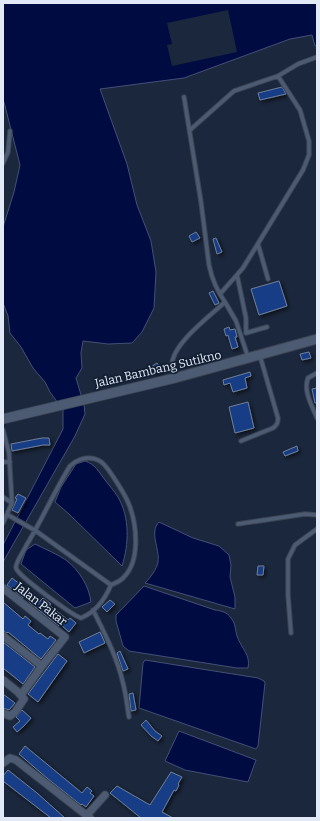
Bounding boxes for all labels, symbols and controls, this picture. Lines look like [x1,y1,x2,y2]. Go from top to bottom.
street label: Jalan Bambang Sutikno [92,348,223,391]
street label: Jalan Pakar [12,579,70,629]

